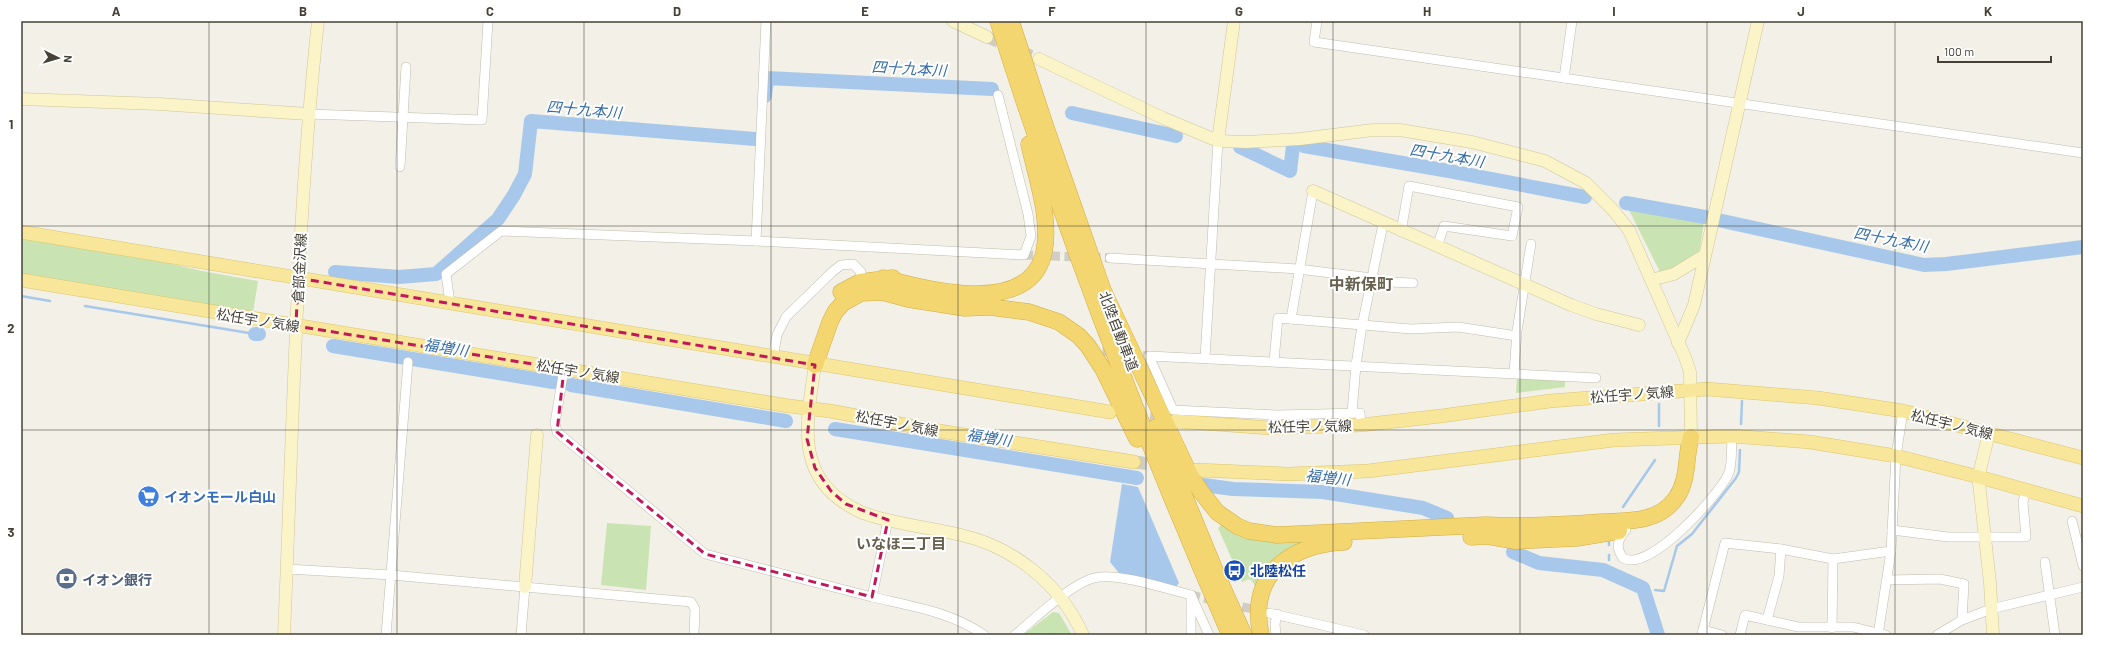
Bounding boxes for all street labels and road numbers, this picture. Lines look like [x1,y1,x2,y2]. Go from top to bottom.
street label: 倉部金沢線 [289,233,309,303]
street label: 北陸自動車道 [1096,289,1142,373]
street label: 松任宇ノ気線 [215,305,301,335]
street label: 松任宇ノ気線 [535,356,621,386]
street label: 松任宇ノ気線 [1590,383,1674,405]
street label: 松任宇ノ気線 [1909,406,1995,442]
street label: 松任宇ノ気線 [854,407,940,439]
street label: 松任宇ノ気線 [1268,417,1352,435]

